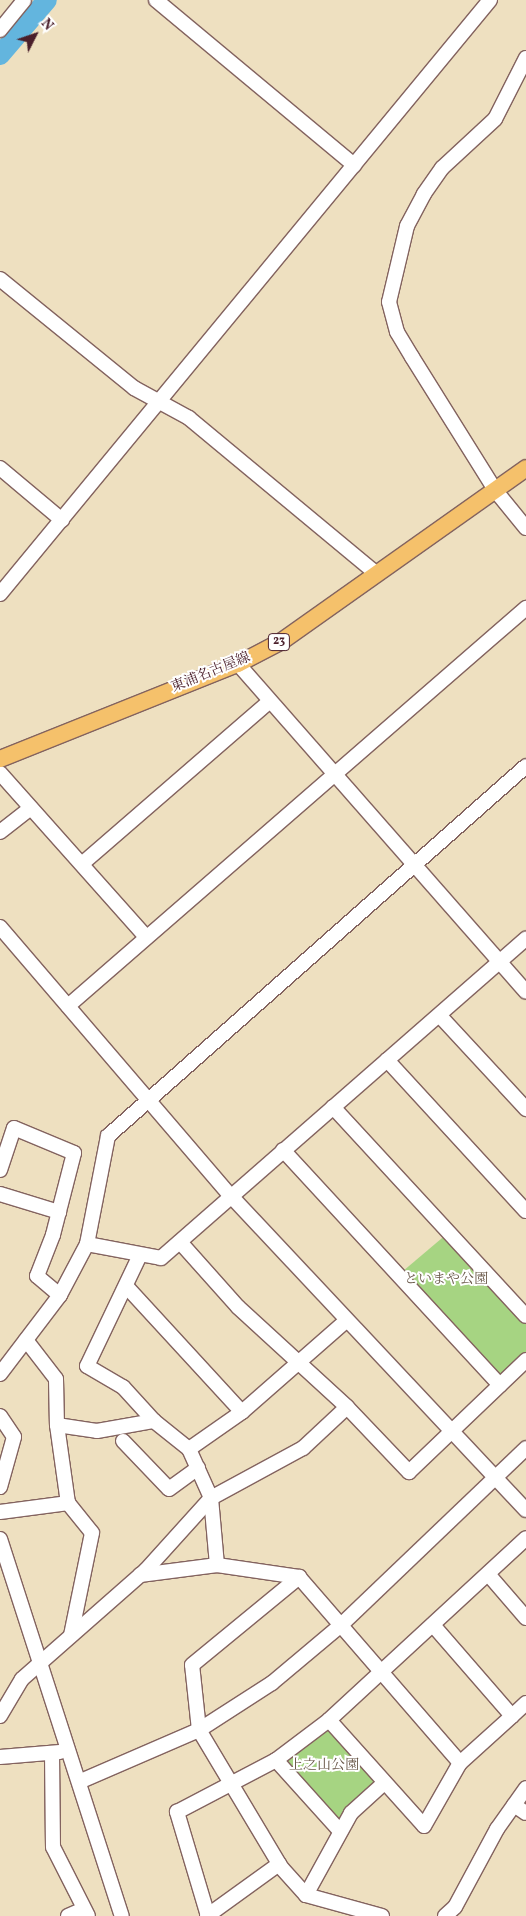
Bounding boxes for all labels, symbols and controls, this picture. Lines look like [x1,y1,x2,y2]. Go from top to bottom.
north arrow [10,10,60,60]
text: N [36,15,57,35]
road number: 23 [268,632,290,652]
street label: 東浦名古屋線 [169,649,253,697]
park label: といまや公園 [404,1272,488,1288]
park label: 上之山公園 [289,1758,359,1774]

